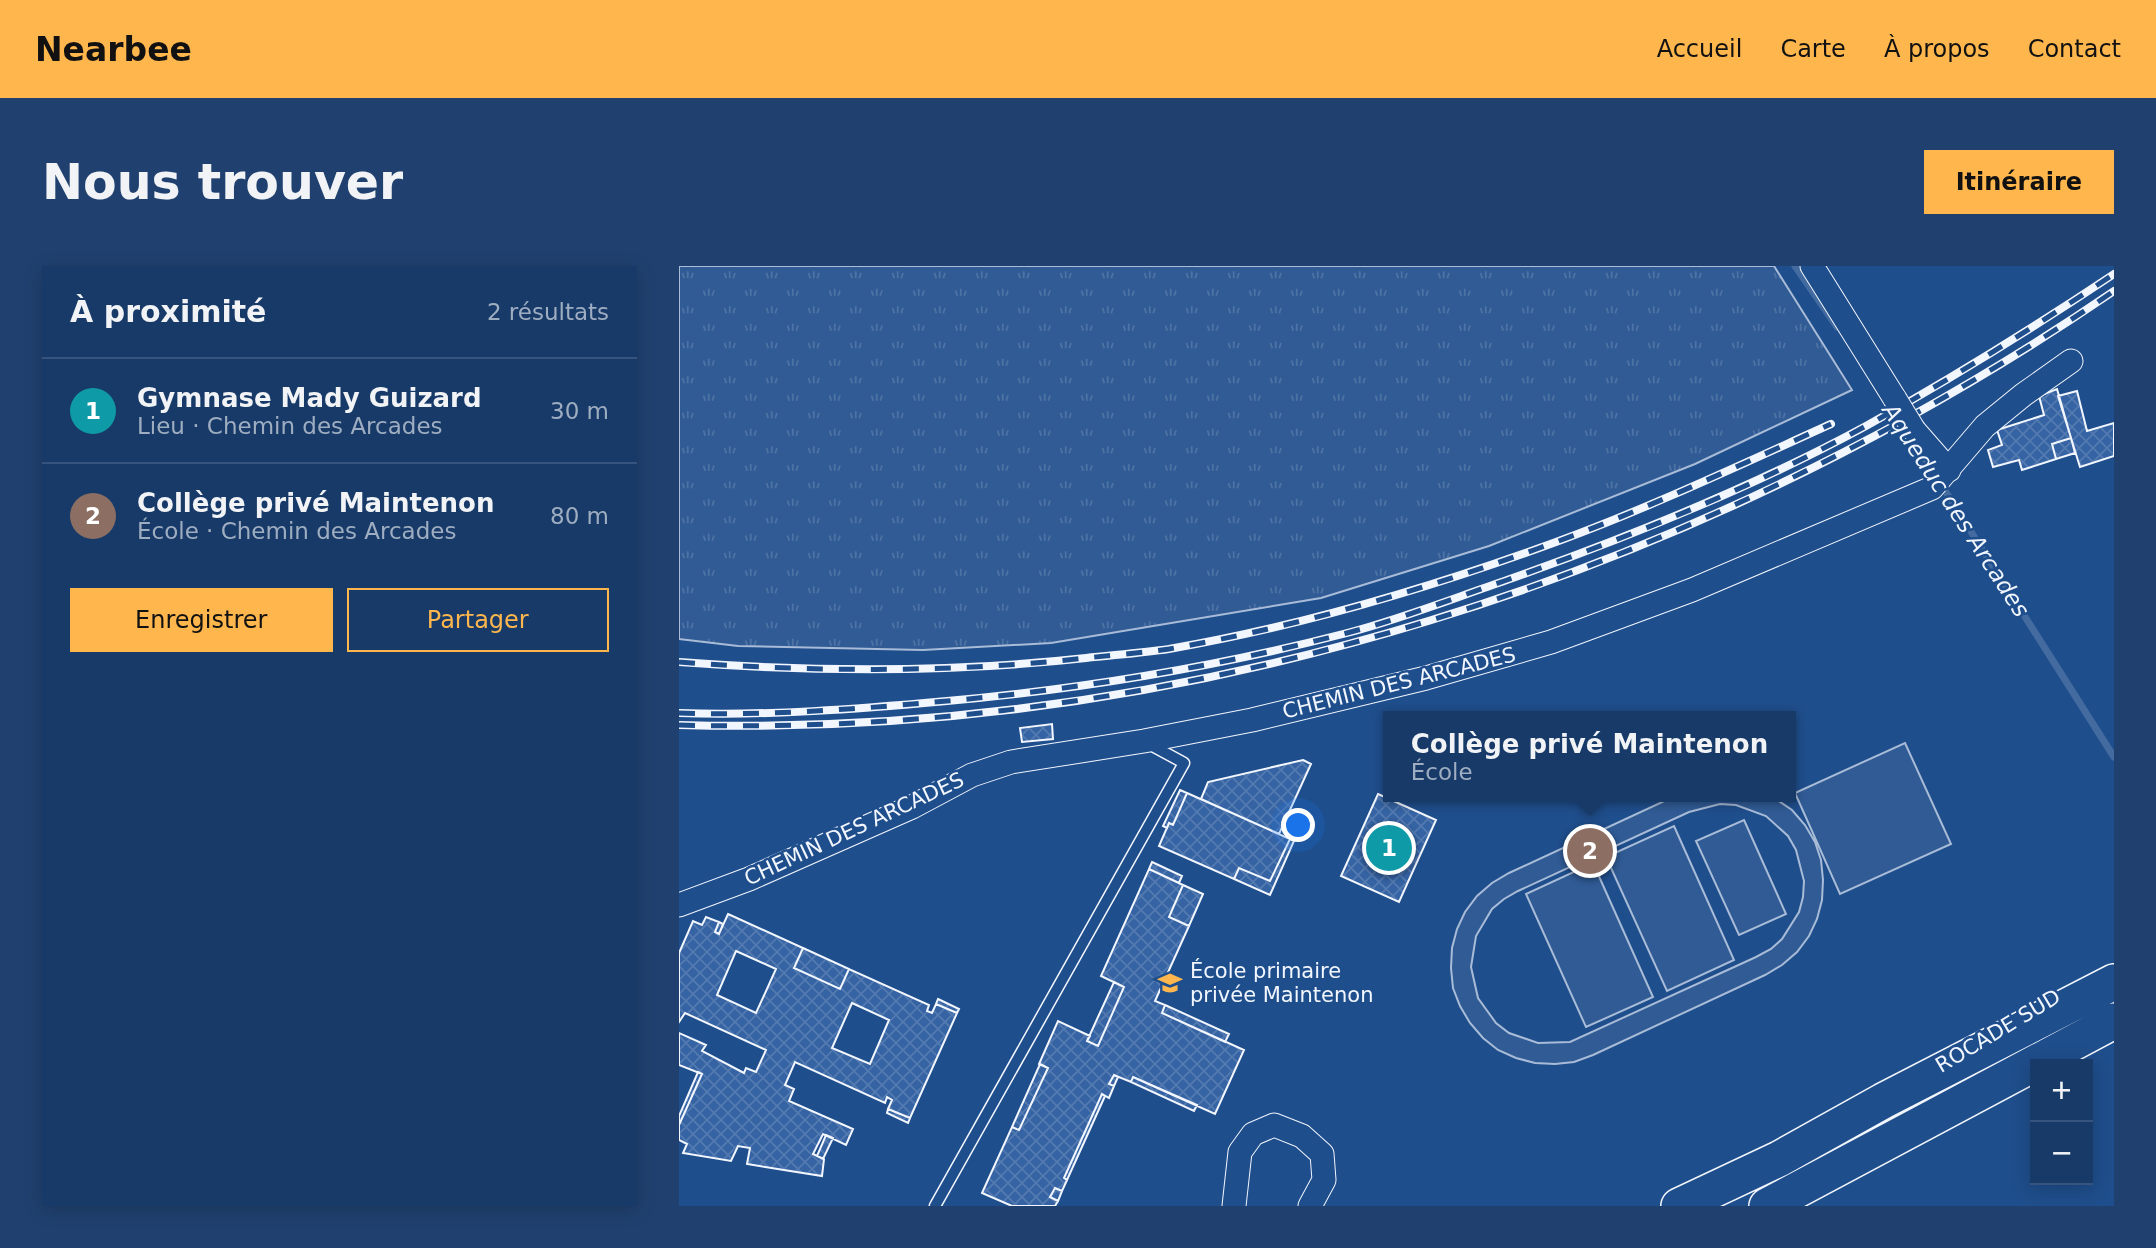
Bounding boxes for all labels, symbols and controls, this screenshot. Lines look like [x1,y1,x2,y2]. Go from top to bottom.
text: Nearbee [35,30,192,69]
text: Accueil [1657,35,1742,63]
text: Carte [1780,35,1846,63]
text: À propos [1884,35,1990,63]
text: Contact [2028,35,2121,63]
button: Itinéraire [1924,150,2114,214]
text: Nous trouver [42,154,403,211]
text: À proximité [70,294,266,329]
text: 2 résultats [487,299,609,325]
text: Gymnase Mady Guizard [137,383,482,413]
water label: Aqueduc des Arcades [1876,397,2035,621]
text: 1 [85,398,101,424]
text: 30 m [550,398,609,424]
text: Lieu · Chemin des Arcades [137,413,443,439]
text: Collège privé Maintenon [137,488,494,518]
text: 2 [85,503,101,529]
text: 80 m [550,503,609,529]
text: École · Chemin des Arcades [137,518,456,544]
button: Enregistrer [70,588,333,652]
button: Partager [347,588,609,652]
street label: CHEMIN DES ARCADES [1280,642,1518,724]
popup [1383,711,1796,802]
text: Collège privé Maintenon [1411,729,1768,759]
text: École [1411,759,1473,785]
street label: CHEMIN DES ARCADES [740,767,968,891]
your location [1281,808,1315,842]
pin: 1 [1366,822,1412,874]
pin: 2 [1567,825,1613,877]
place label: École primaire privée Maintenon [1190,958,1374,1007]
school or university icon: École primaire privée Maintenon [1156,969,1184,997]
street label: ROCADE SUD [1931,984,2065,1078]
map controls [2030,1059,2093,1185]
button: + [2030,1059,2093,1122]
button: − [2030,1122,2093,1185]

